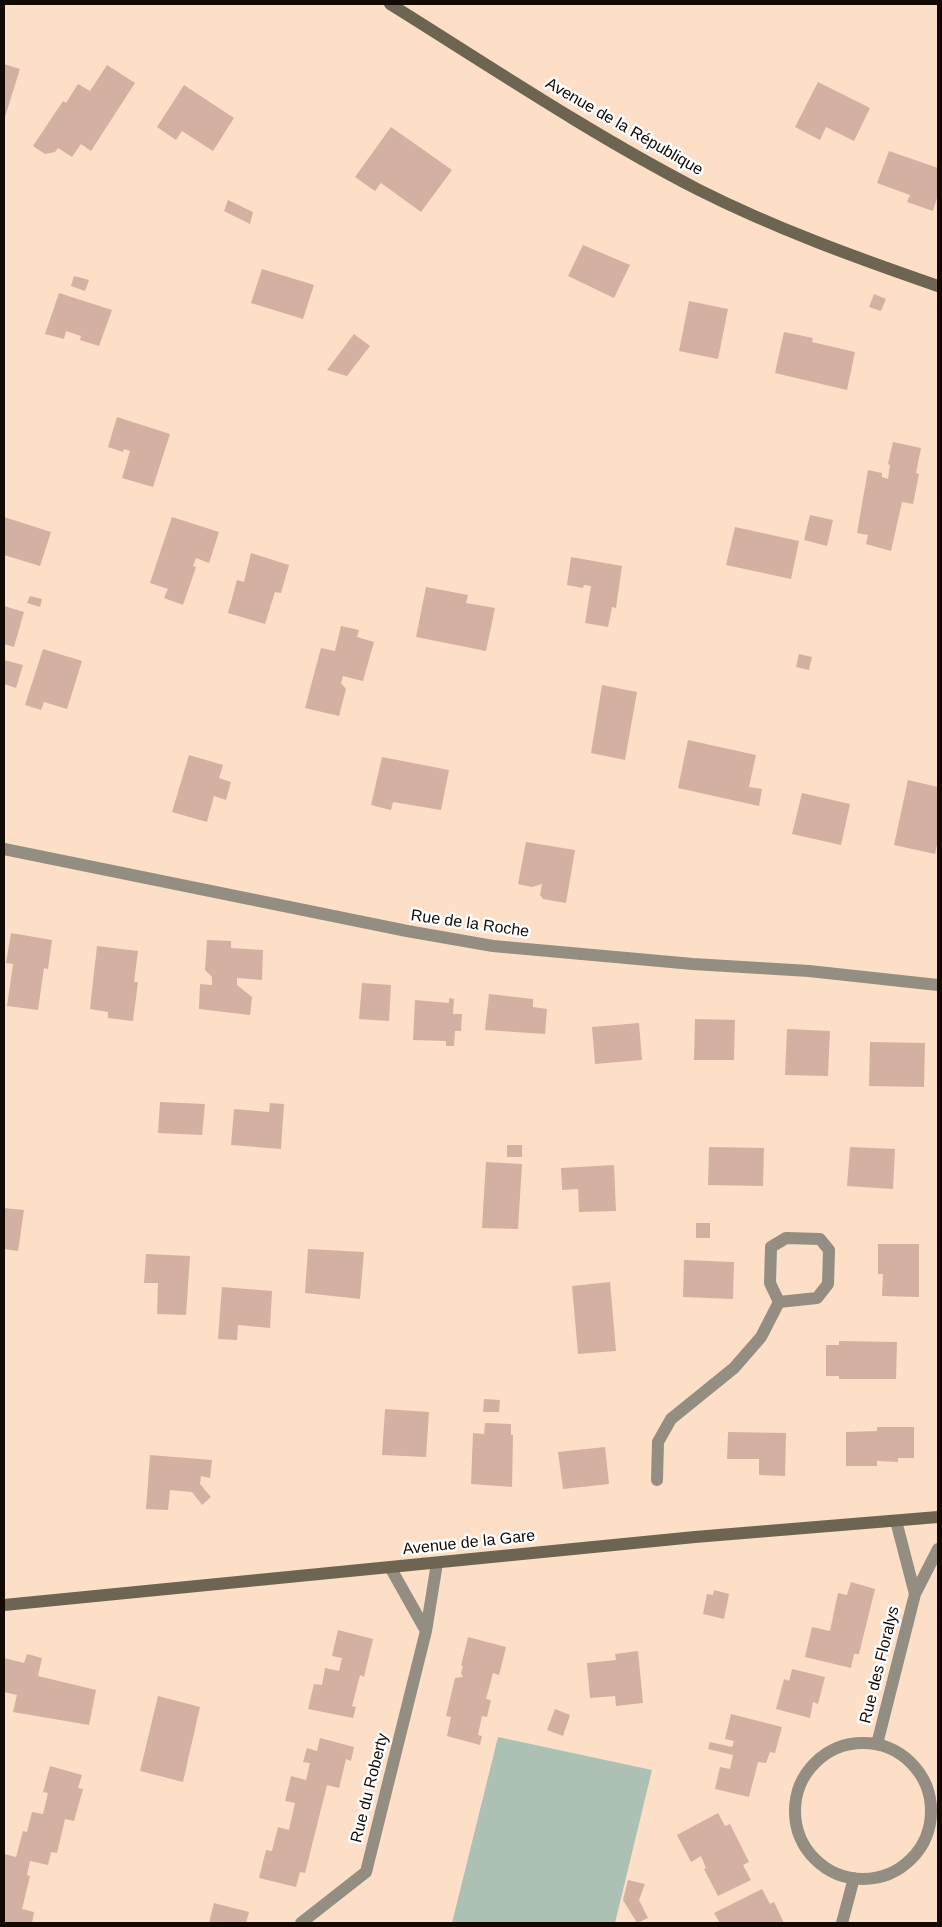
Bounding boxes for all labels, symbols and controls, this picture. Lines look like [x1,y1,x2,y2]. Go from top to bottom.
street label: Avenue de la République [542,74,706,180]
street label: Rue de la Roche [410,906,530,942]
street label: Avenue de la Gare [402,1526,536,1560]
street label: Rue des Floralys [856,1604,904,1726]
street label: Rue du Roberty [347,1731,393,1845]

